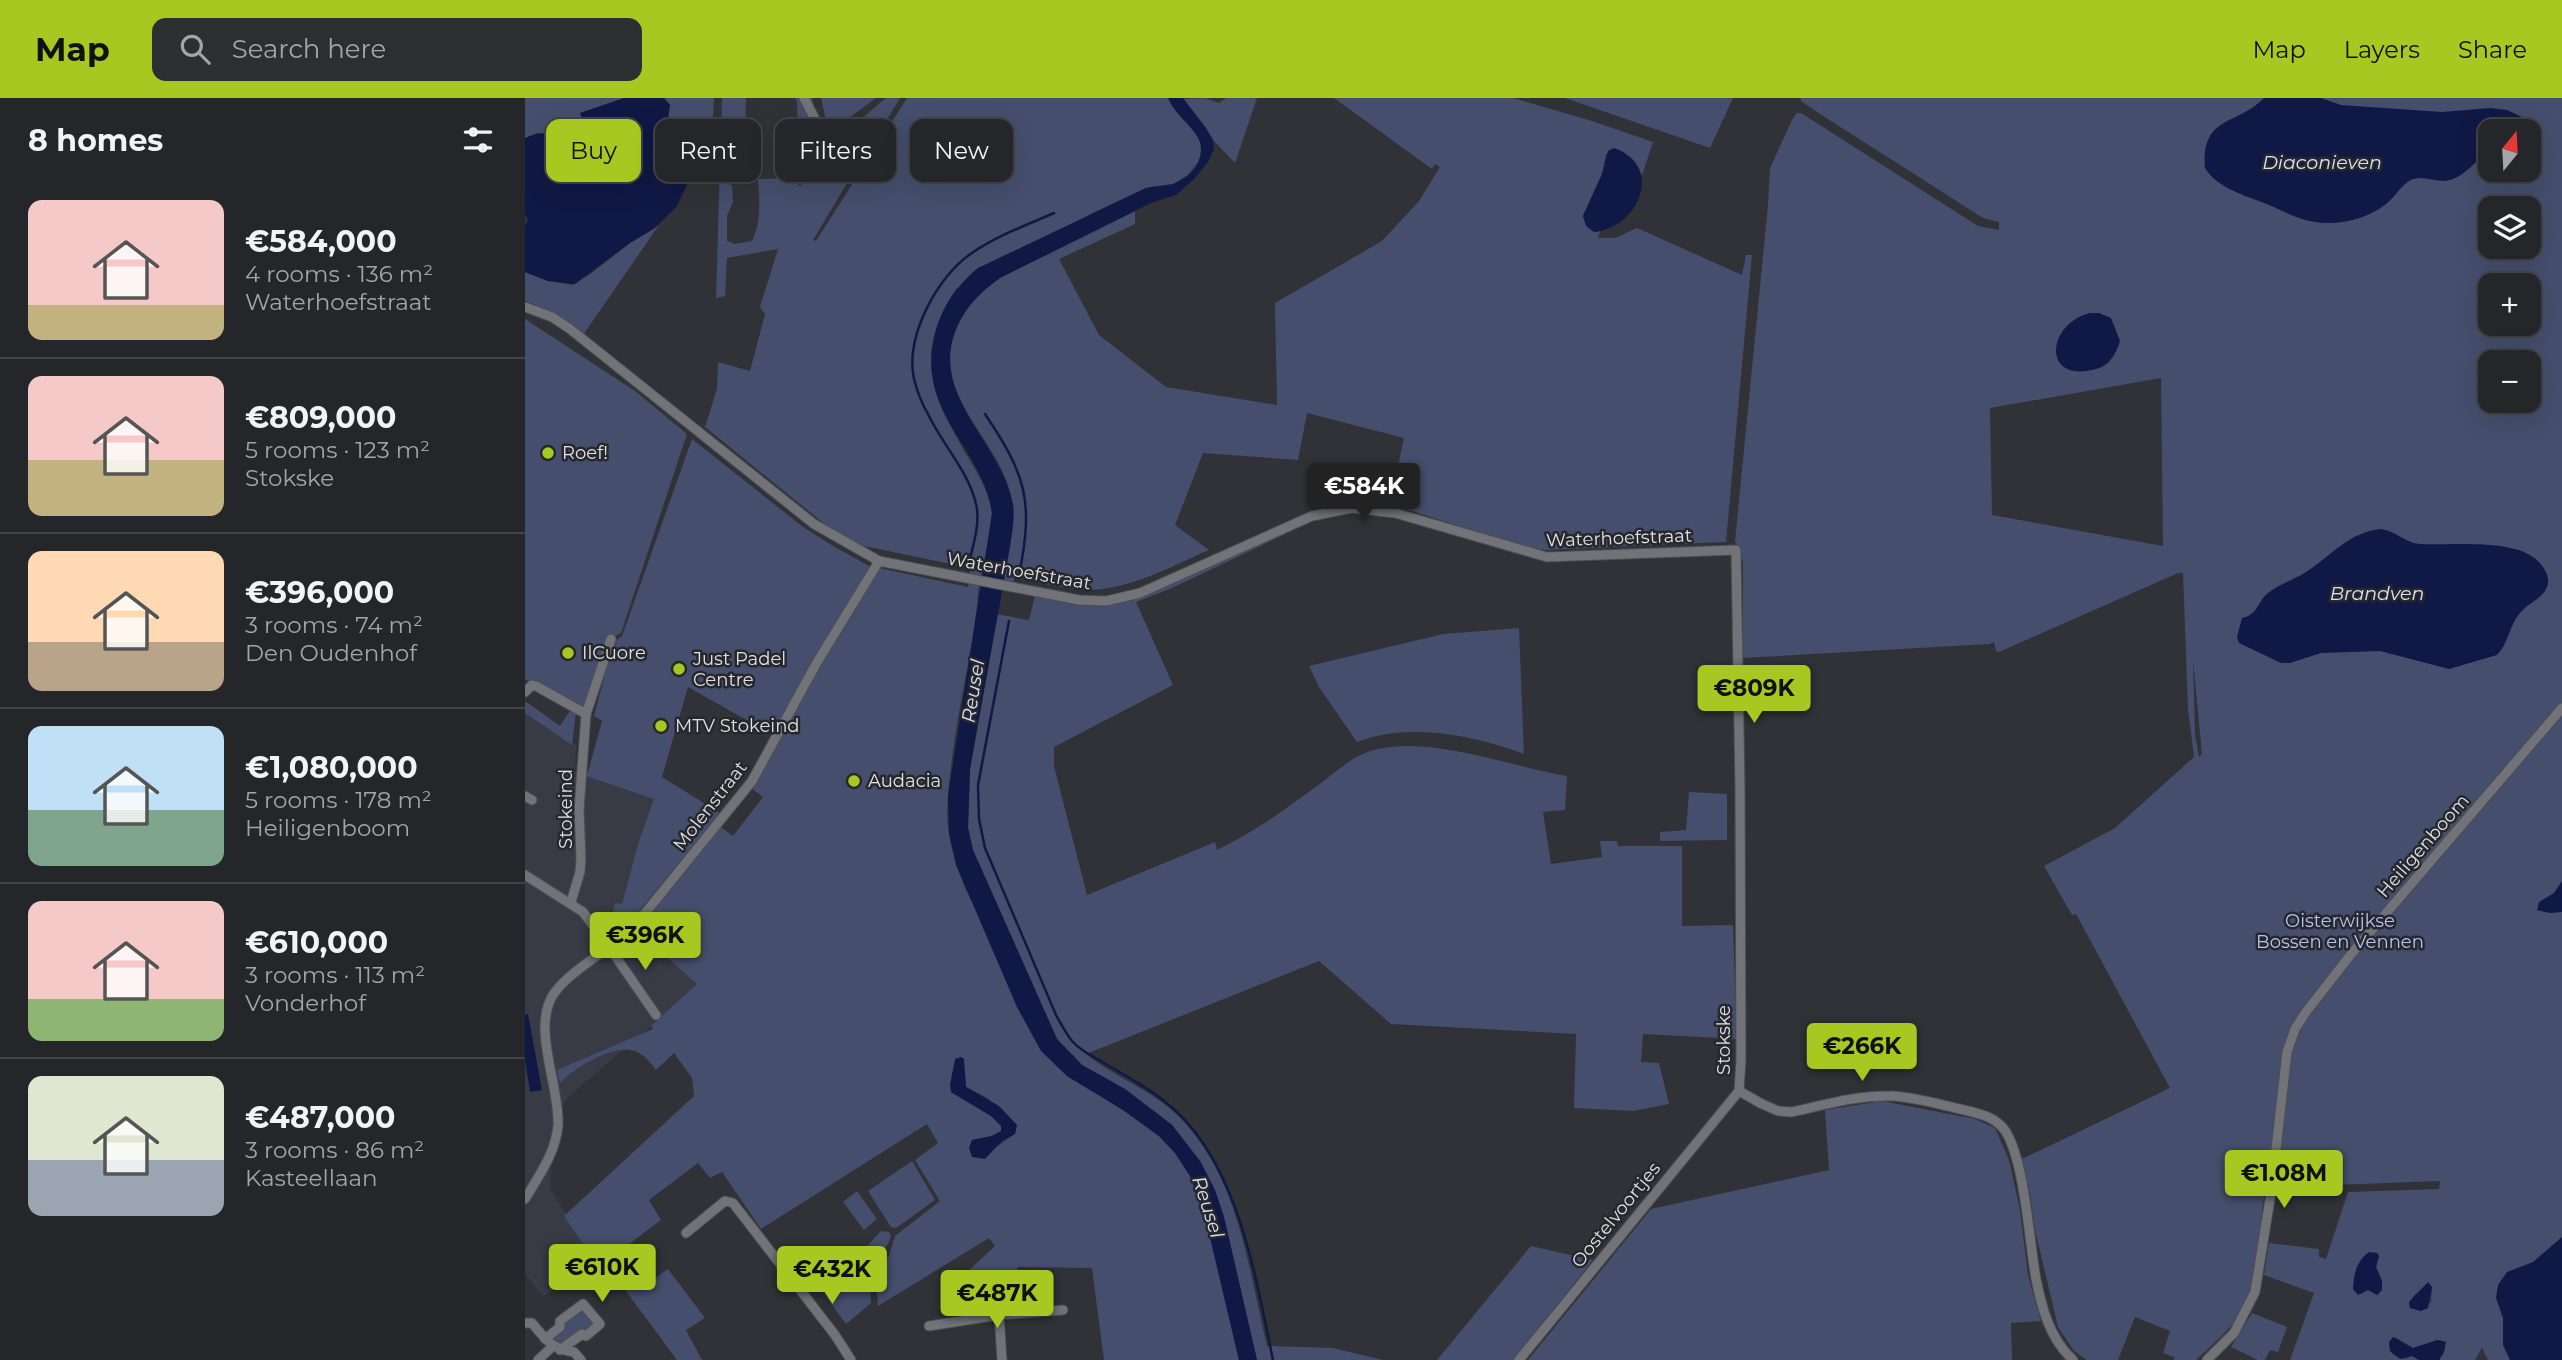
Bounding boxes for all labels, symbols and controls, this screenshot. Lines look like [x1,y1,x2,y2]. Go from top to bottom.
search box [152,18,642,81]
text: Map [35,29,110,69]
icon: search [176,30,214,68]
text: Search here [232,33,386,65]
text: Map [2252,35,2306,64]
text: Layers [2344,35,2420,64]
text: Share [2458,35,2527,64]
chip: Buy [546,119,641,182]
chip: Rent [655,119,761,182]
chip: Filters [775,119,896,182]
chip: New [910,119,1013,182]
north arrow [2478,119,2541,182]
map controls [2478,119,2541,413]
icon: filters [459,121,497,159]
text: 8 homes [28,122,163,159]
water label: Diaconieven [2262,151,2382,174]
button: layers [2478,196,2541,259]
text: €584,000 [245,223,397,260]
icon: home [84,228,168,312]
text: 4 rooms · 136 m² [245,260,433,288]
button: + [2478,273,2541,336]
text: Waterhoefstraat [245,288,432,316]
button: − [2478,350,2541,413]
text: €809,000 [245,399,396,436]
icon: home [84,404,168,488]
text: 5 rooms · 123 m² [245,436,430,464]
place label: Roef! [562,442,608,464]
marker: Roef! [540,445,556,461]
text: Stokske [245,464,334,492]
pin: €584K [1315,464,1413,523]
text: €584K [1324,472,1404,500]
street label: Waterhoefstraat [1546,524,1692,552]
street label: Waterhoefstraat [945,547,1093,595]
text: €396,000 [245,574,394,611]
icon: home [84,579,168,663]
water label: Brandven [2330,582,2424,605]
text: 3 rooms · 74 m² [245,611,423,639]
text: Den Oudenhof [245,639,417,667]
place label: IlCuore [582,642,646,664]
marker: IlCuore [560,645,576,661]
place label: Just Padel Centre [692,648,786,691]
water label: Reusel [957,657,989,724]
marker: Just Padel Centre [671,661,687,677]
pin: €809K [1705,666,1803,725]
text: €809K [1714,674,1794,702]
place label: MTV Stokeind [675,715,800,737]
marker: MTV Stokeind [653,718,669,734]
text: €1,080,000 [245,749,418,786]
icon: home [84,754,168,838]
street label: Molenstraat [668,757,752,855]
street label: Stokeind [555,769,577,849]
place label: Audacia [868,770,941,792]
marker: Audacia [846,773,862,789]
text: 5 rooms · 178 m² [245,786,432,814]
street label: Heiligenboom [2372,790,2474,902]
text: Heiligenboom [245,814,410,842]
park label: Oisterwijkse Bossen en Vennen [2256,910,2424,953]
pin: €396K [596,912,694,972]
text: €396K [606,921,684,949]
text: €610,000 [245,924,388,961]
icon: home [84,929,168,1013]
text: 3 rooms · 113 m² [245,961,425,989]
text: Vonderhof [245,989,366,1017]
street label: Stokske [1713,1005,1735,1075]
pin: €266K [1813,1024,1911,1083]
text: €266K [1823,1032,1901,1060]
text: €487,000 [245,1099,395,1136]
icon: home [84,1104,168,1188]
text: 3 rooms · 86 m² [245,1136,424,1164]
pin: €1.08M [2227,1150,2341,1210]
street label: Oostelvoortjes [1567,1158,1665,1272]
text: €1.08M [2241,1159,2327,1187]
text: Kasteellaan [245,1164,378,1192]
water label: Reusel [1187,1173,1229,1242]
pin: €610K [553,1244,651,1304]
pin: €432K [783,1246,881,1306]
text: €610K [565,1253,639,1281]
text: €432K [793,1255,871,1283]
pin: €487K [948,1270,1046,1330]
text: €487K [957,1279,1037,1307]

